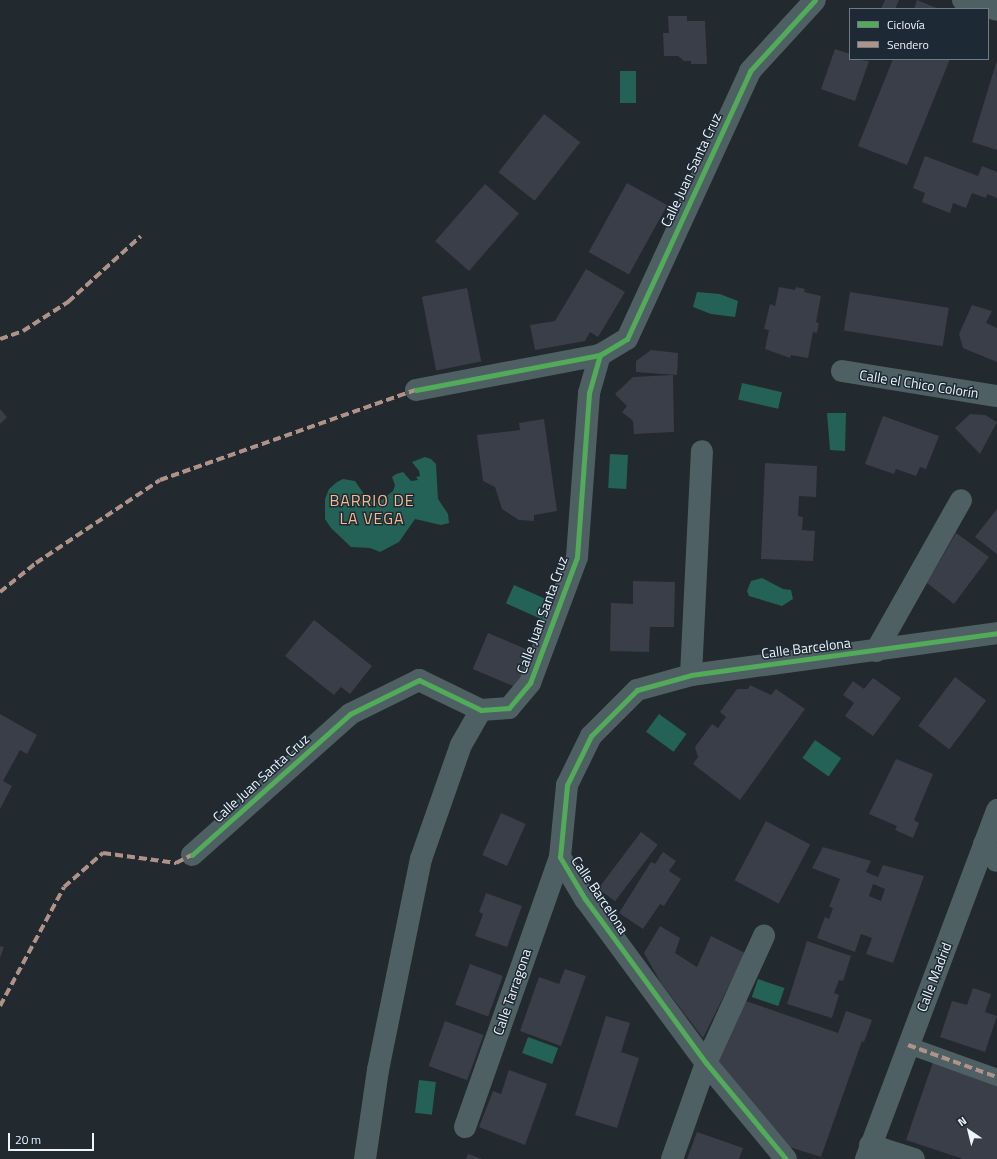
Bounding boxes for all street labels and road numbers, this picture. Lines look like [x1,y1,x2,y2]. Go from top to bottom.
street label: Calle Juan Santa Cruz [657,110,725,230]
street label: Calle el Chico Colorín [858,366,980,402]
street label: Calle Juan Santa Cruz [513,554,571,676]
street label: Calle Barcelona [760,634,852,662]
street label: Calle Juan Santa Cruz [209,730,313,826]
street label: Calle Barcelona [568,853,632,937]
street label: Calle Madrid [913,940,955,1014]
street label: Calle Tarragona [489,947,535,1037]

